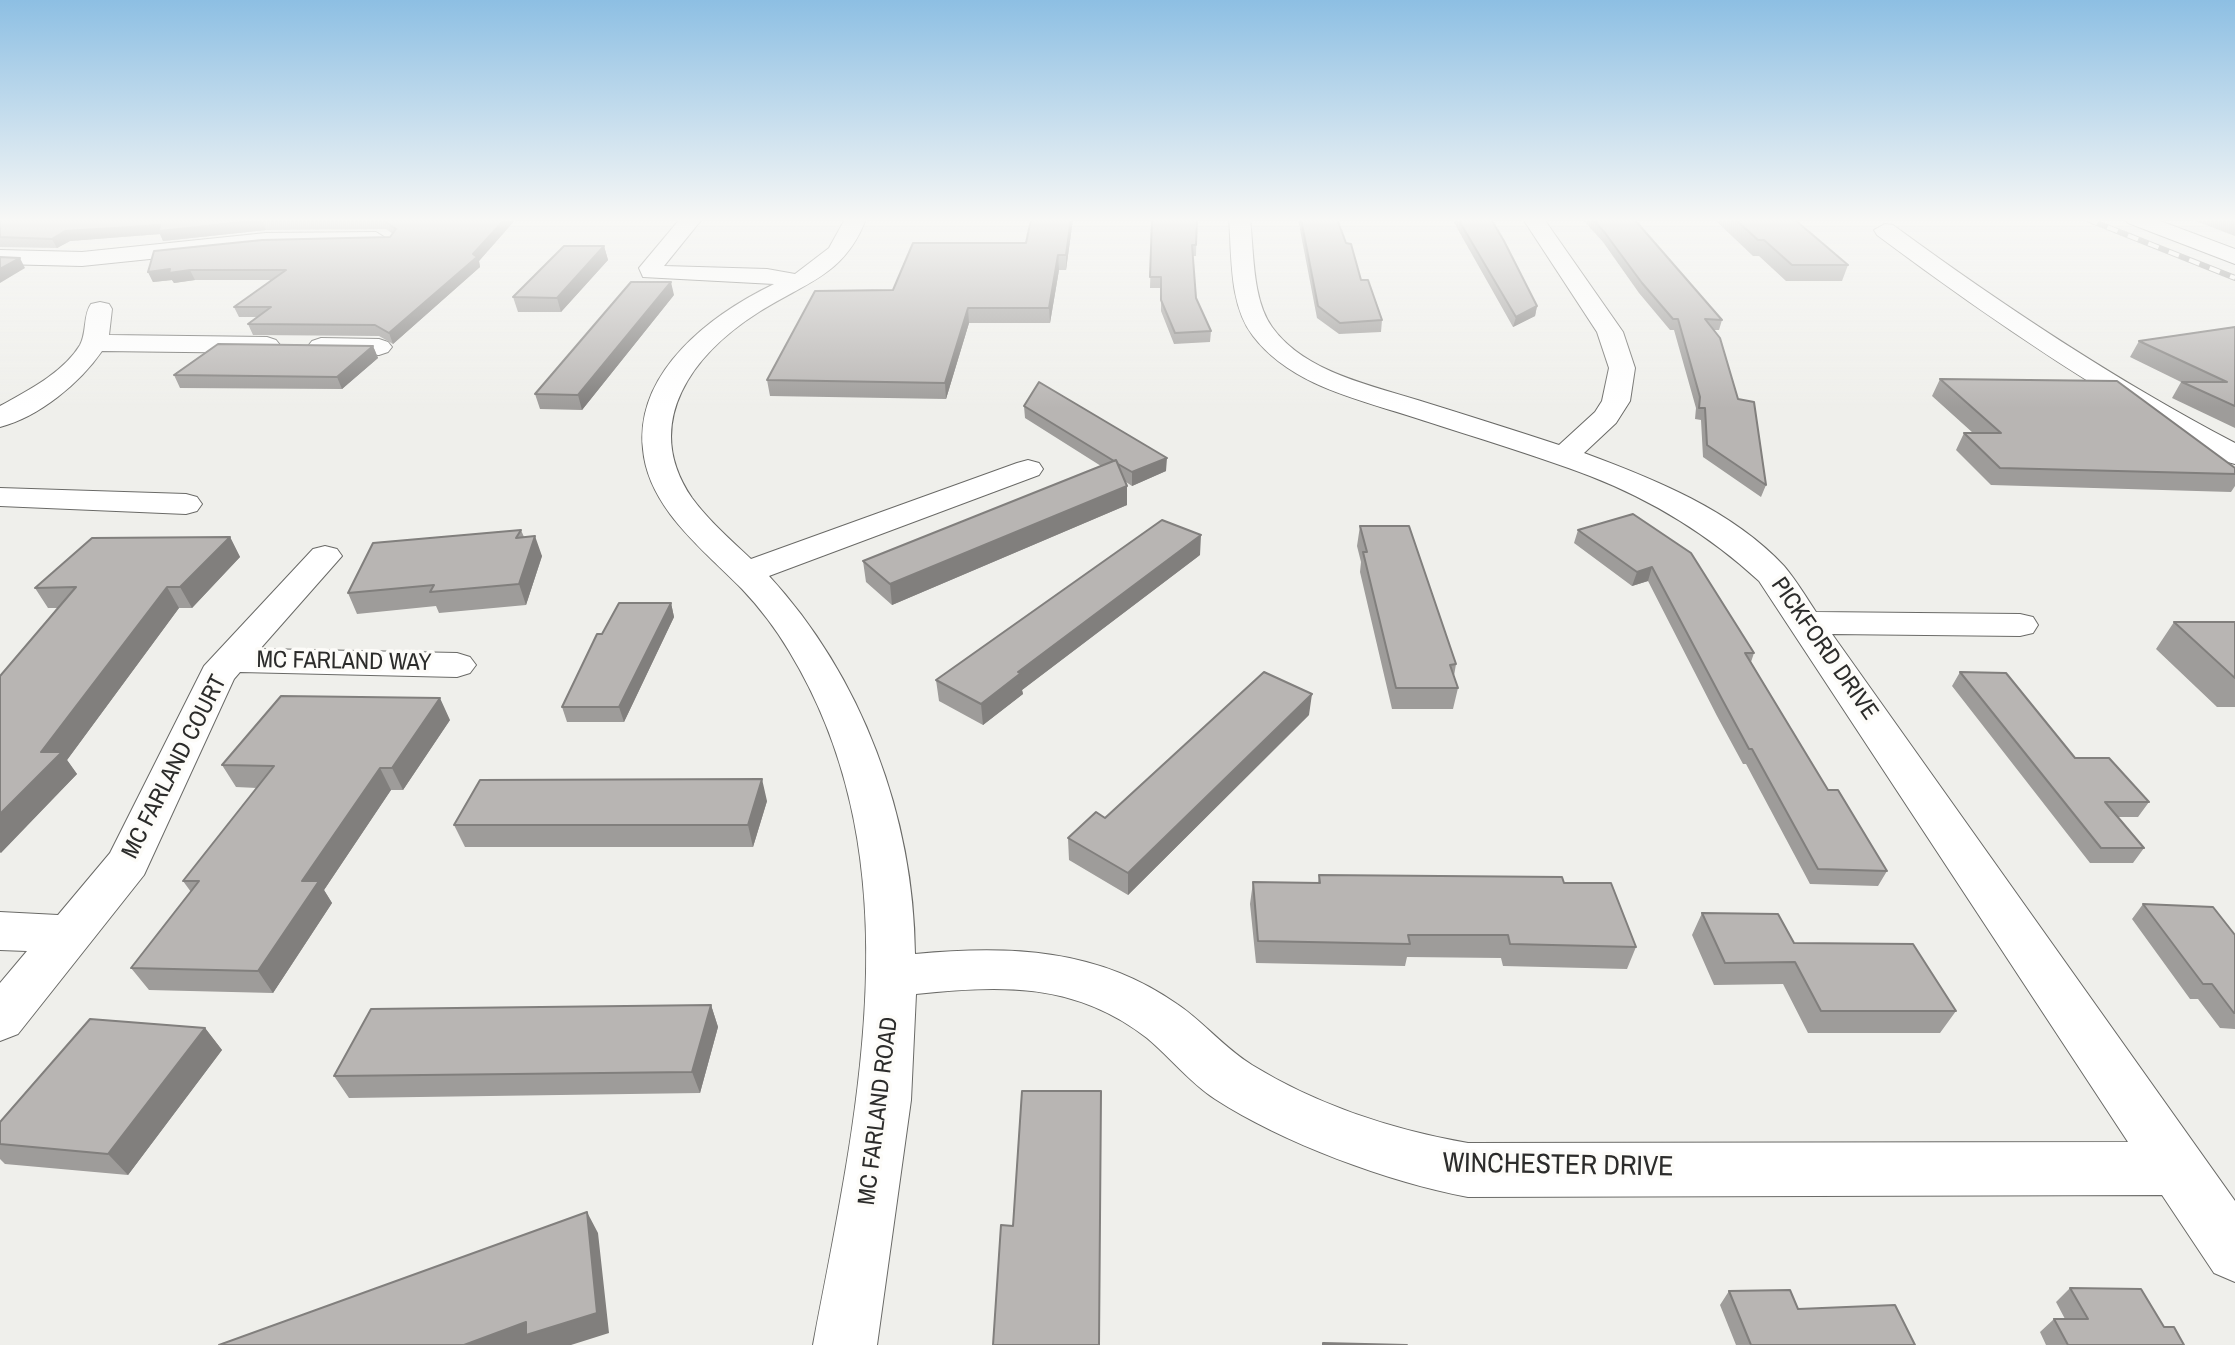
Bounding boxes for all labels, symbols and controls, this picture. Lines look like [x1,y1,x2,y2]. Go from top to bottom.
street label: PICKFORD DRIVE [1764,572,1884,726]
street label: MC FARLAND WAY [256,646,432,678]
street label: MC FARLAND COURT [116,670,234,864]
street label: MC FARLAND ROAD [853,1015,905,1207]
street label: WINCHESTER DRIVE [1442,1147,1674,1185]

